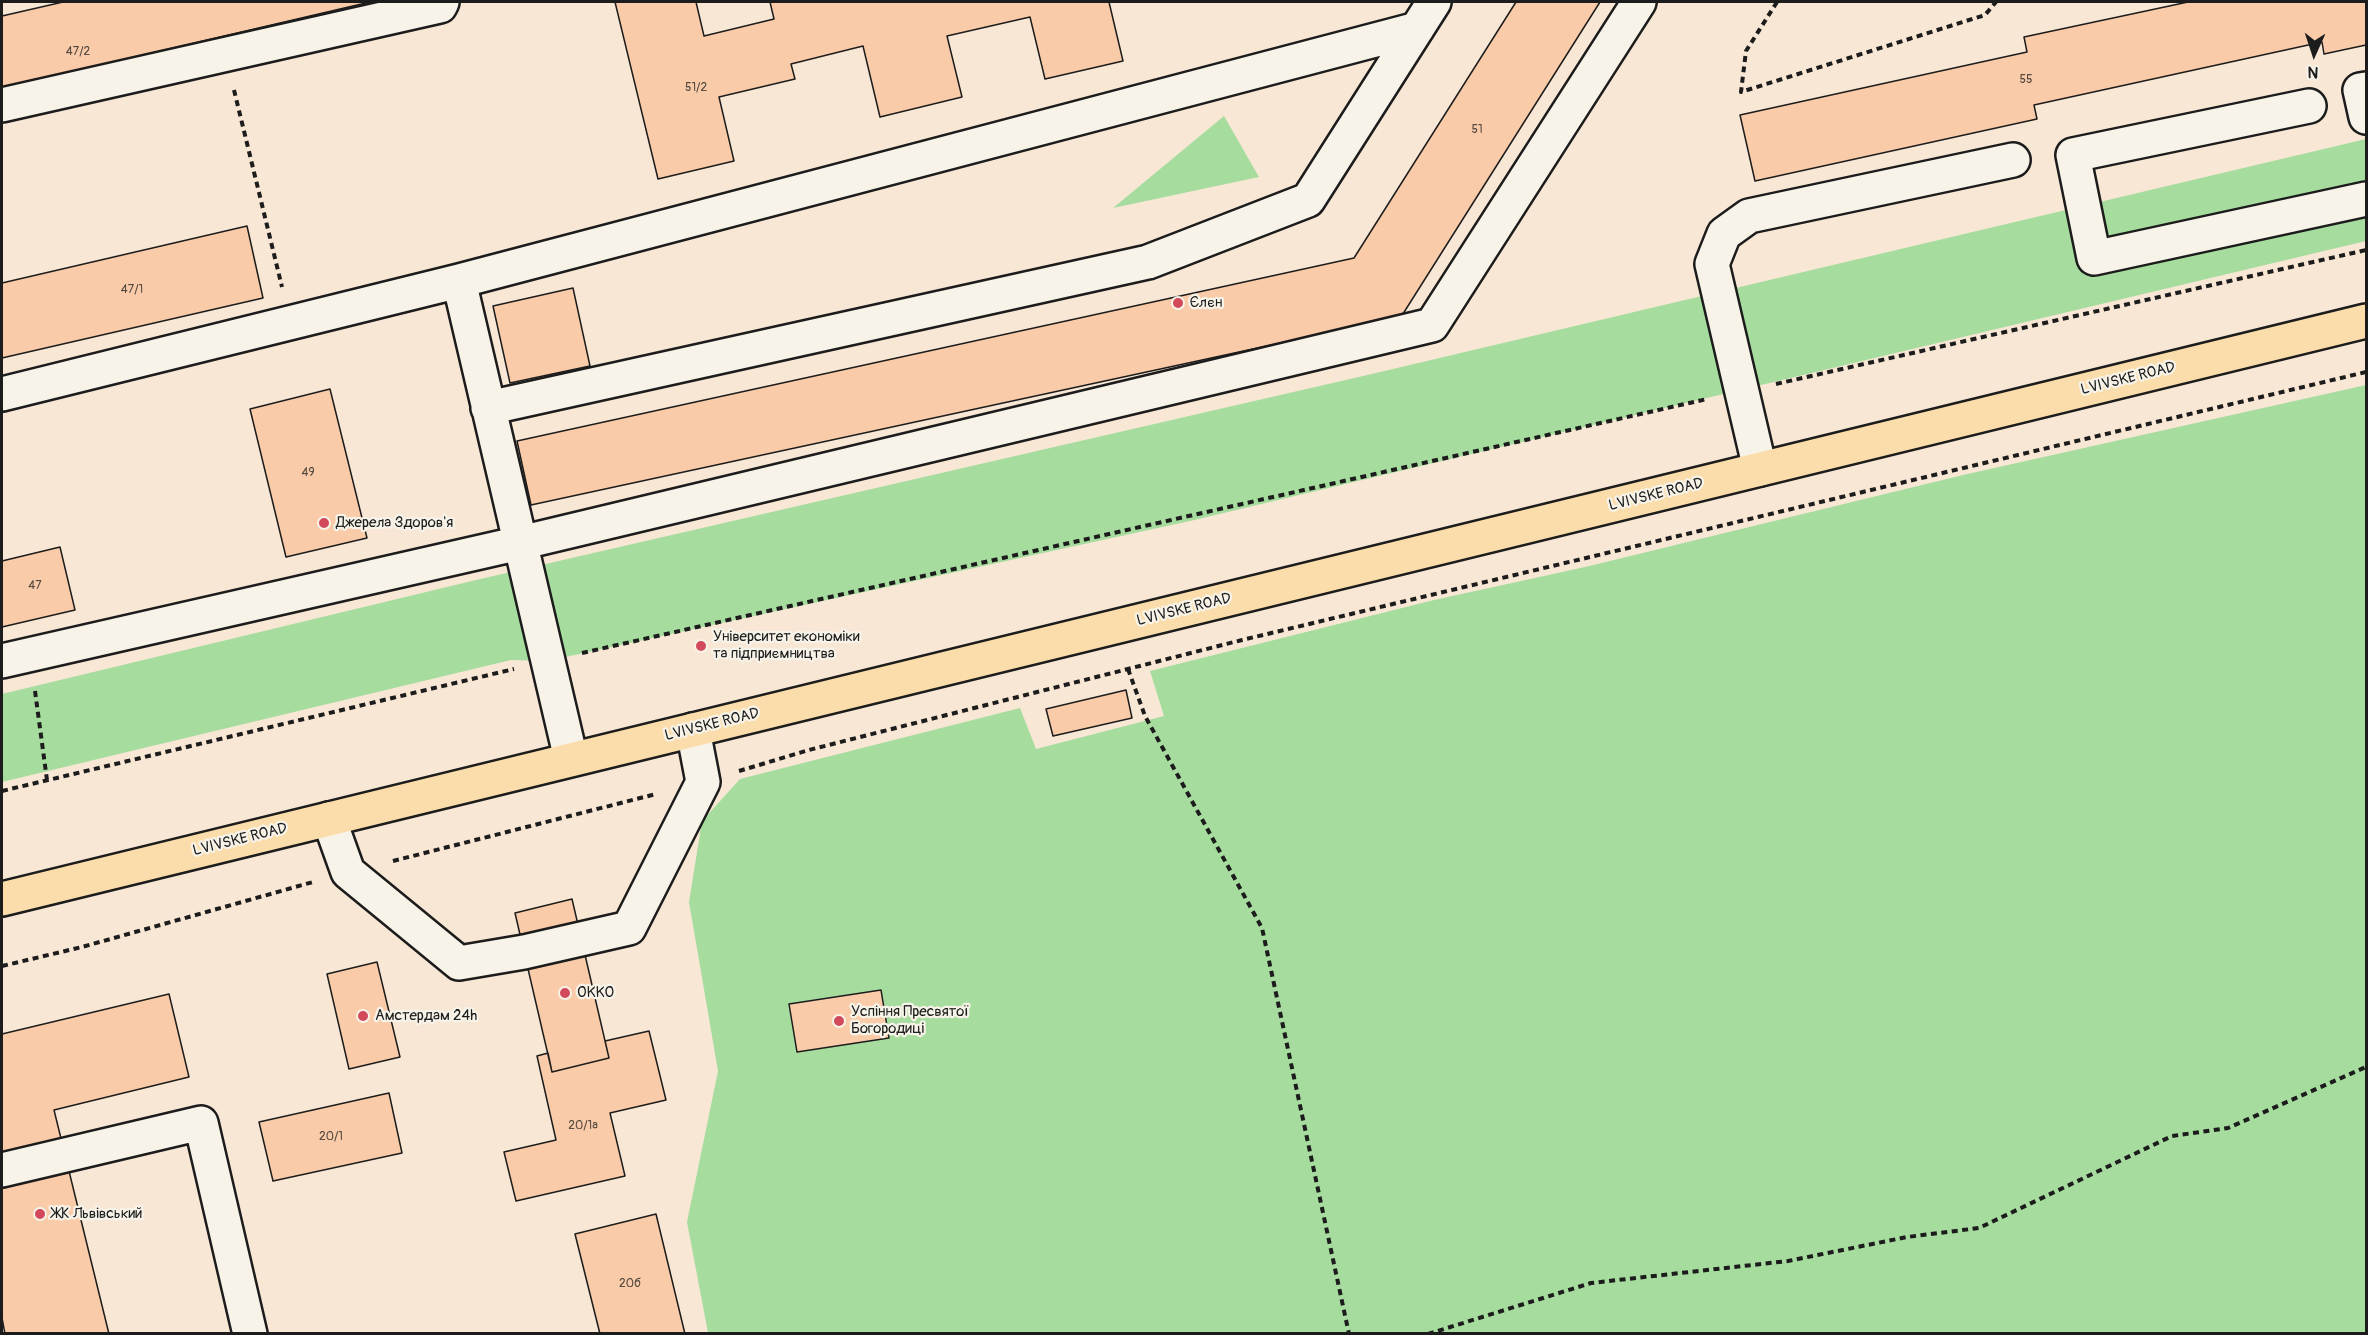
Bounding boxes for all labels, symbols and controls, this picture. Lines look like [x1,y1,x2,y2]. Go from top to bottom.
north arrow [2284,24,2344,84]
house number: 47/2 [66,45,90,59]
text: N [2307,62,2319,82]
house number: 55 [2019,73,2033,87]
house number: 51/2 [685,81,707,95]
house number: 51 [1471,123,1483,137]
house number: 47/1 [121,283,143,297]
place label: Єлєн [1190,294,1222,312]
marker: Єлєн [1171,296,1185,310]
street label: LVIVSKE ROAD [2079,359,2177,399]
house number: 49 [301,466,315,480]
street label: LVIVSKE ROAD [1607,475,1705,515]
place label: Джерела Здоров'я [336,514,453,532]
marker: Джерела Здоров'я [317,516,331,530]
house number: 47 [28,579,42,593]
street label: LVIVSKE ROAD [1135,590,1233,630]
place label: Університет економіки та підприємництва [713,628,860,663]
marker: Університет економіки та підприємництва [694,639,708,653]
street label: LVIVSKE ROAD [663,705,761,745]
street label: LVIVSKE ROAD [191,820,289,860]
place label: OKKO [577,984,614,1002]
marker: OKKO [558,986,572,1000]
place label: Успіння Пресвятої Богородиці [851,1003,969,1038]
place label: Амстердам 24h [375,1007,477,1025]
marker: Амстердам 24h [356,1009,370,1023]
marker: Успіння Пресвятої Богородиці [832,1014,846,1028]
house number: 20/1а [568,1119,598,1133]
house number: 20/1 [319,1130,343,1144]
place label: ЖК Львівський [52,1205,142,1223]
marker: ЖК Львівський [33,1207,47,1221]
house number: 20б [619,1277,641,1291]

